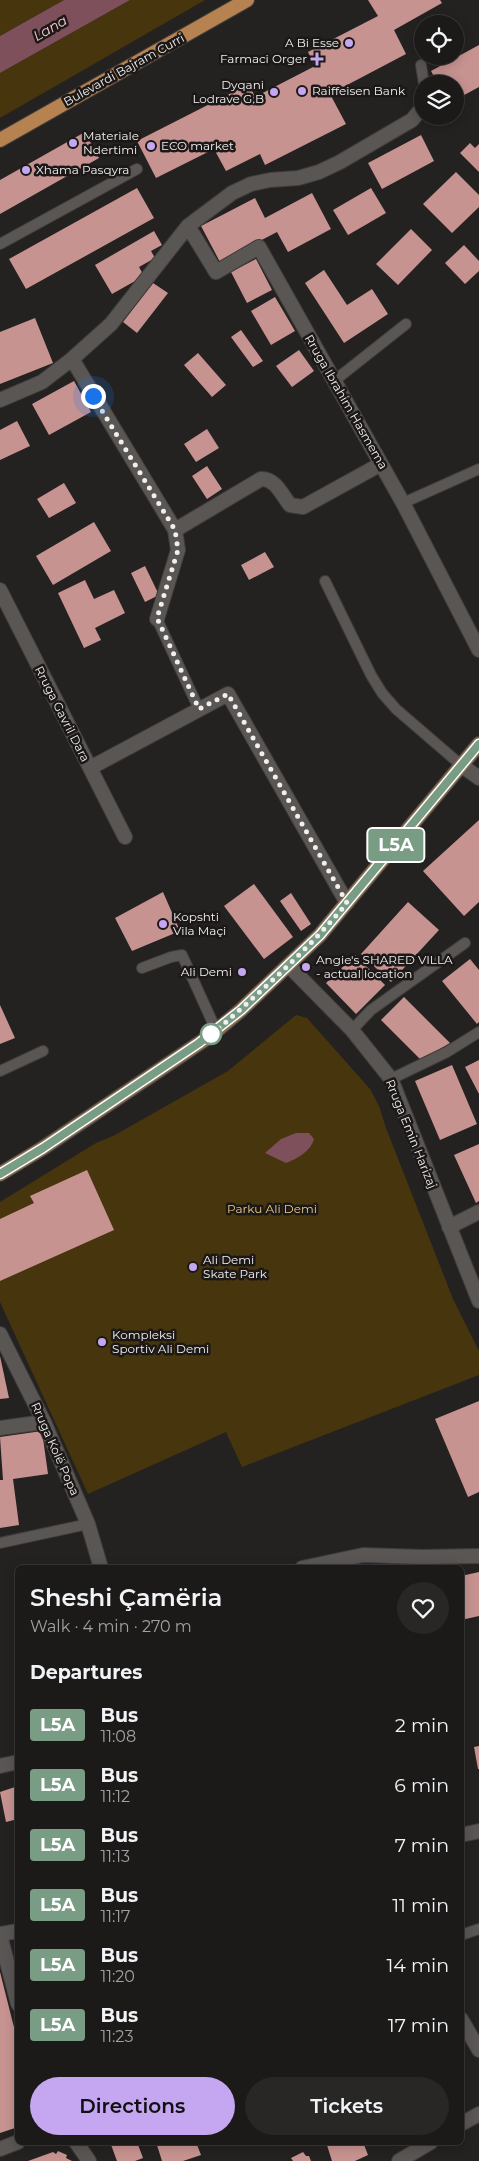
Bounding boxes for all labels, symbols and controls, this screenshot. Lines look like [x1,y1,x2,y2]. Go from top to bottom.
water label: Lana [30,11,70,45]
map controls [414,15,464,125]
button: locate [414,15,464,65]
street label: Bulevardi Bajram Curri [61,30,187,109]
place label: A Bi Esse [285,35,339,50]
marker: A Bi Esse [343,37,355,49]
place label: Farmaci Orger [220,51,307,66]
marker: Farmaci Orger [311,53,323,65]
button: layers [414,75,464,125]
place label: Dyqani Lodrave G.B [192,77,264,106]
place label: Raiffeisen Bank [312,83,406,98]
marker: Raiffeisen Bank [296,85,308,97]
marker: Dyqani Lodrave G.B [268,86,280,98]
place label: Materiale Ndertimi [83,128,139,157]
marker: Materiale Ndertimi [67,137,79,149]
place label: ECO market [161,138,234,153]
marker: ECO market [145,140,157,152]
place label: Xhama Pasqyra [36,162,129,177]
marker: Xhama Pasqyra [20,164,32,176]
street label: Rruga Ibrahim Hasmema [302,332,391,472]
your location [81,384,106,409]
street label: Rruga Gavril Dara [32,663,93,764]
line badge: L5A [367,829,425,861]
text: L5A [378,834,414,856]
place label: Kopshti Vila Maçi [173,909,226,938]
marker: Kopshti Vila Maçi [157,918,169,930]
place label: Angie's SHARED VILLA - actual location [316,952,453,981]
marker: Angie's SHARED VILLA - actual location [300,961,312,973]
place label: Ali Demi [181,964,232,979]
marker: Ali Demi [236,966,248,978]
unlabelled marker [200,1023,222,1045]
street label: Rruga Emin Harizaj [383,1077,440,1191]
park label: Parku Ali Demi [227,1201,317,1216]
place label: Ali Demi Skate Park [203,1252,268,1281]
marker: Ali Demi Skate Park [187,1261,199,1273]
place label: Kompleksi Sportiv Ali Demi [112,1327,209,1356]
marker: Kompleksi Sportiv Ali Demi [96,1336,108,1348]
street label: Rruga Kolë Popa [28,1400,83,1498]
button: heart [397,1582,449,1634]
text: Sheshi Çamëria [30,1583,222,1612]
text: Walk · 4 min · 270 m [30,1617,192,1636]
text: Departures [30,1661,142,1684]
text: Bus [100,1704,138,1727]
text: L5A [40,1714,75,1736]
text: 2 min [395,1714,449,1737]
text: 11:08 [100,1727,136,1746]
text: Bus [100,1764,138,1787]
text: L5A [40,1774,75,1796]
text: 6 min [394,1774,449,1797]
text: 11:12 [100,1787,130,1806]
text: Bus [100,1824,138,1847]
text: L5A [40,1834,75,1856]
text: 7 min [395,1834,449,1857]
text: 11:13 [100,1847,130,1866]
text: Bus [100,1884,138,1907]
text: L5A [40,1894,75,1916]
text: 11 min [392,1894,449,1917]
text: 11:17 [100,1907,131,1926]
text: Bus [100,1944,138,1967]
text: L5A [40,1954,75,1976]
text: 14 min [386,1954,449,1977]
text: 11:20 [100,1967,135,1986]
text: Bus [100,2004,138,2027]
text: L5A [40,2014,75,2036]
text: 17 min [388,2014,449,2037]
text: 11:23 [100,2027,133,2046]
button: Directions [30,2077,235,2135]
button: Tickets [245,2077,449,2135]

